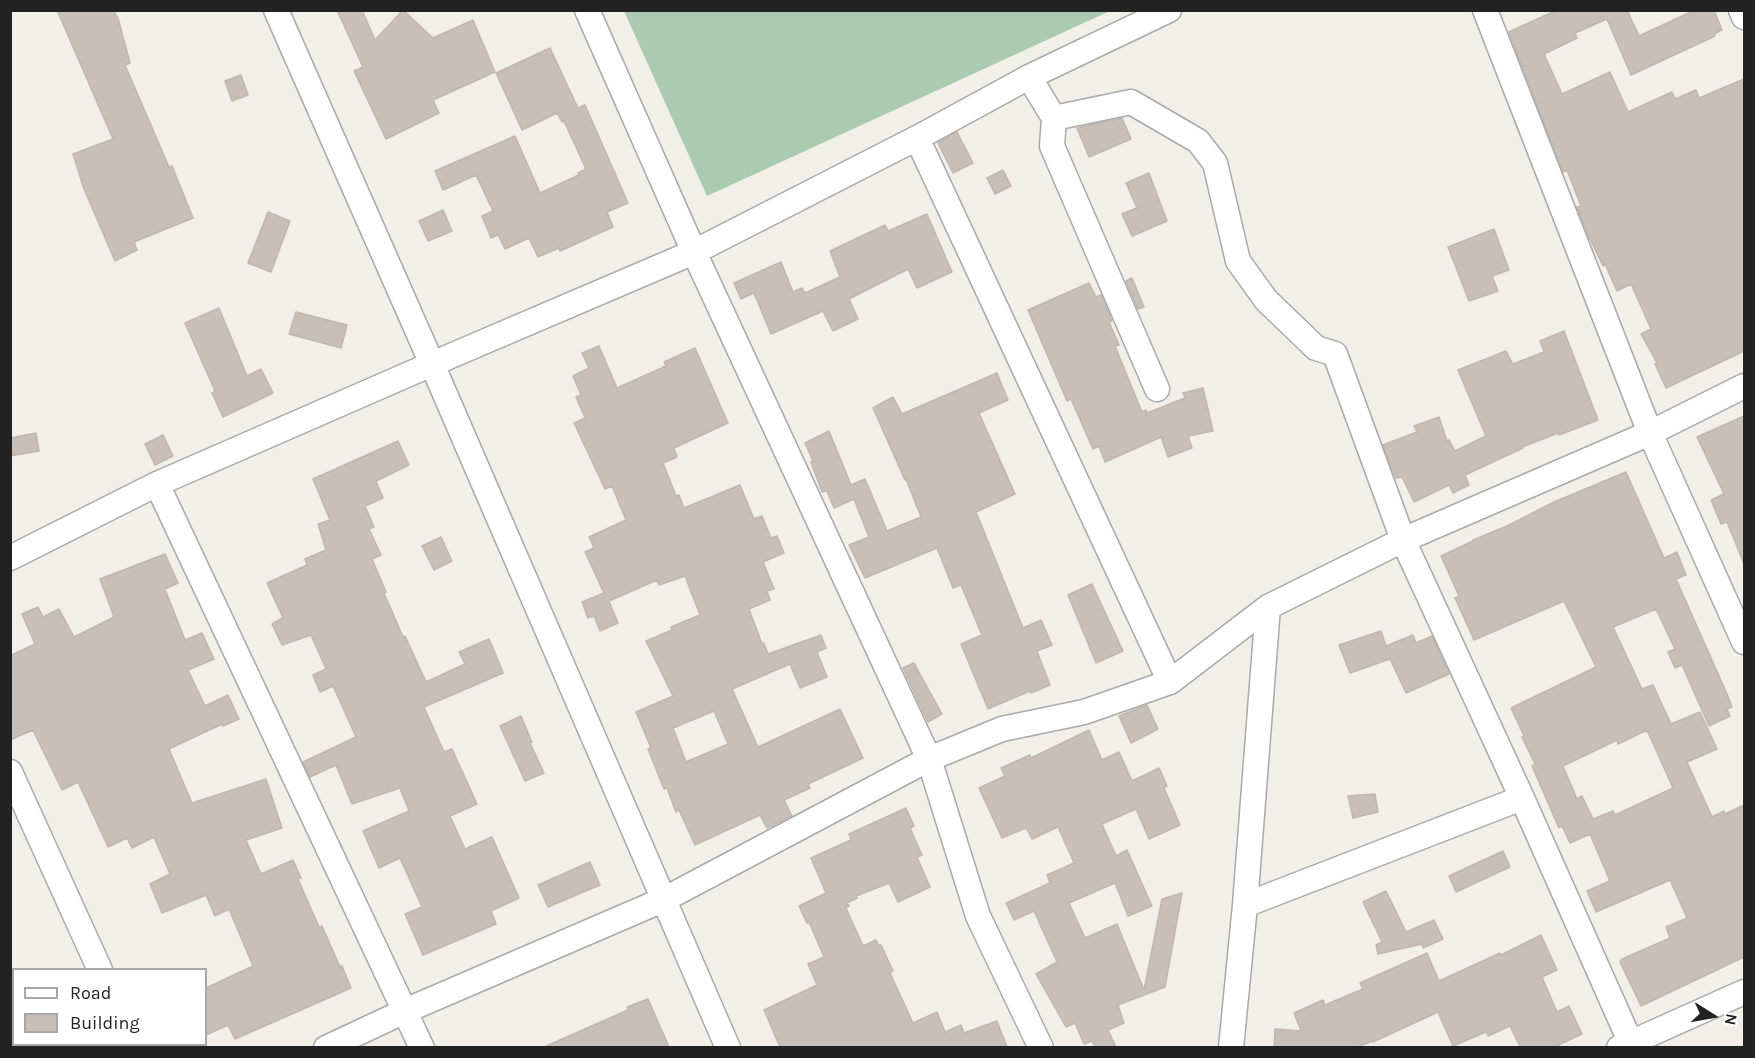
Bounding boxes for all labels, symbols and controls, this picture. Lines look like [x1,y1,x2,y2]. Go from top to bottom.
legend [12,968,207,1046]
text: Road [70,982,111,1004]
north arrow [1683,986,1743,1046]
text: Building [70,1012,140,1034]
text: N [1721,1012,1742,1027]

